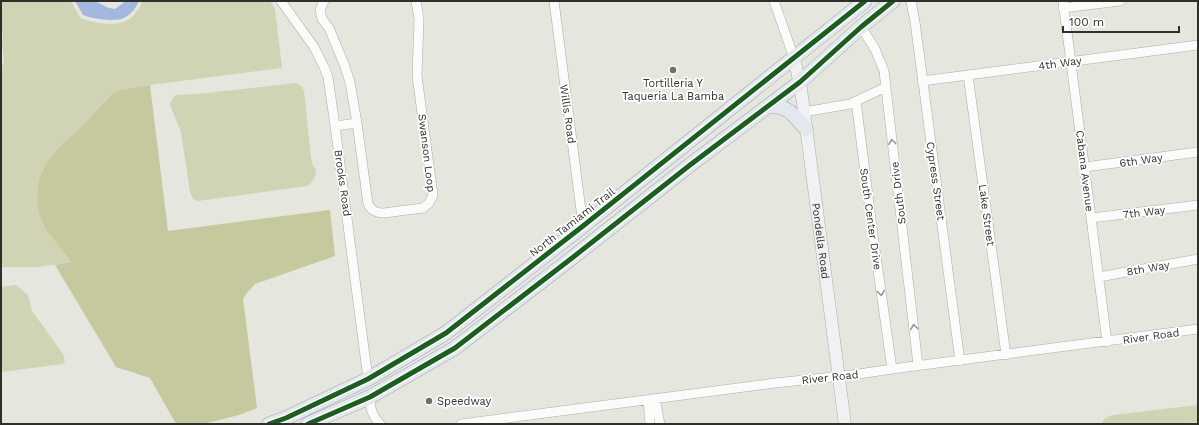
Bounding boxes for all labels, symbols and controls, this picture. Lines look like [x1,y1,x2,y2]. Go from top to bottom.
scale bar [1063,8,1179,34]
text: 100 m [1069,15,1104,29]
street label: 4th Way [1038,54,1083,73]
marker: Tortilleria Y Taqueria La Bamba [668,65,678,75]
place label: Tortilleria Y Taqueria La Bamba [622,77,724,103]
street label: Willis Road [557,84,578,144]
street label: Swanson Loop [415,113,438,193]
street label: Cabana Avenue [1073,130,1096,213]
one-way arrow [888,139,897,145]
street label: Cypress Street [924,141,948,222]
street label: Brooks Road [331,149,354,217]
street label: 6th Way [1119,151,1164,170]
street label: South Drive [888,161,909,225]
street label: South Center Drive [857,167,884,271]
street label: Lake Street [976,183,997,247]
street label: North Tamiami Trail [527,185,618,260]
street label: Pondella Road [809,202,832,280]
street label: 7th Way [1122,203,1166,222]
street label: 8th Way [1126,258,1171,279]
one-way arrow [876,289,885,296]
one-way arrow [909,323,918,330]
street label: River Road [1122,326,1180,347]
street label: River Road [801,368,859,387]
place label: Speedway [437,395,491,408]
marker: Speedway [424,396,434,406]

